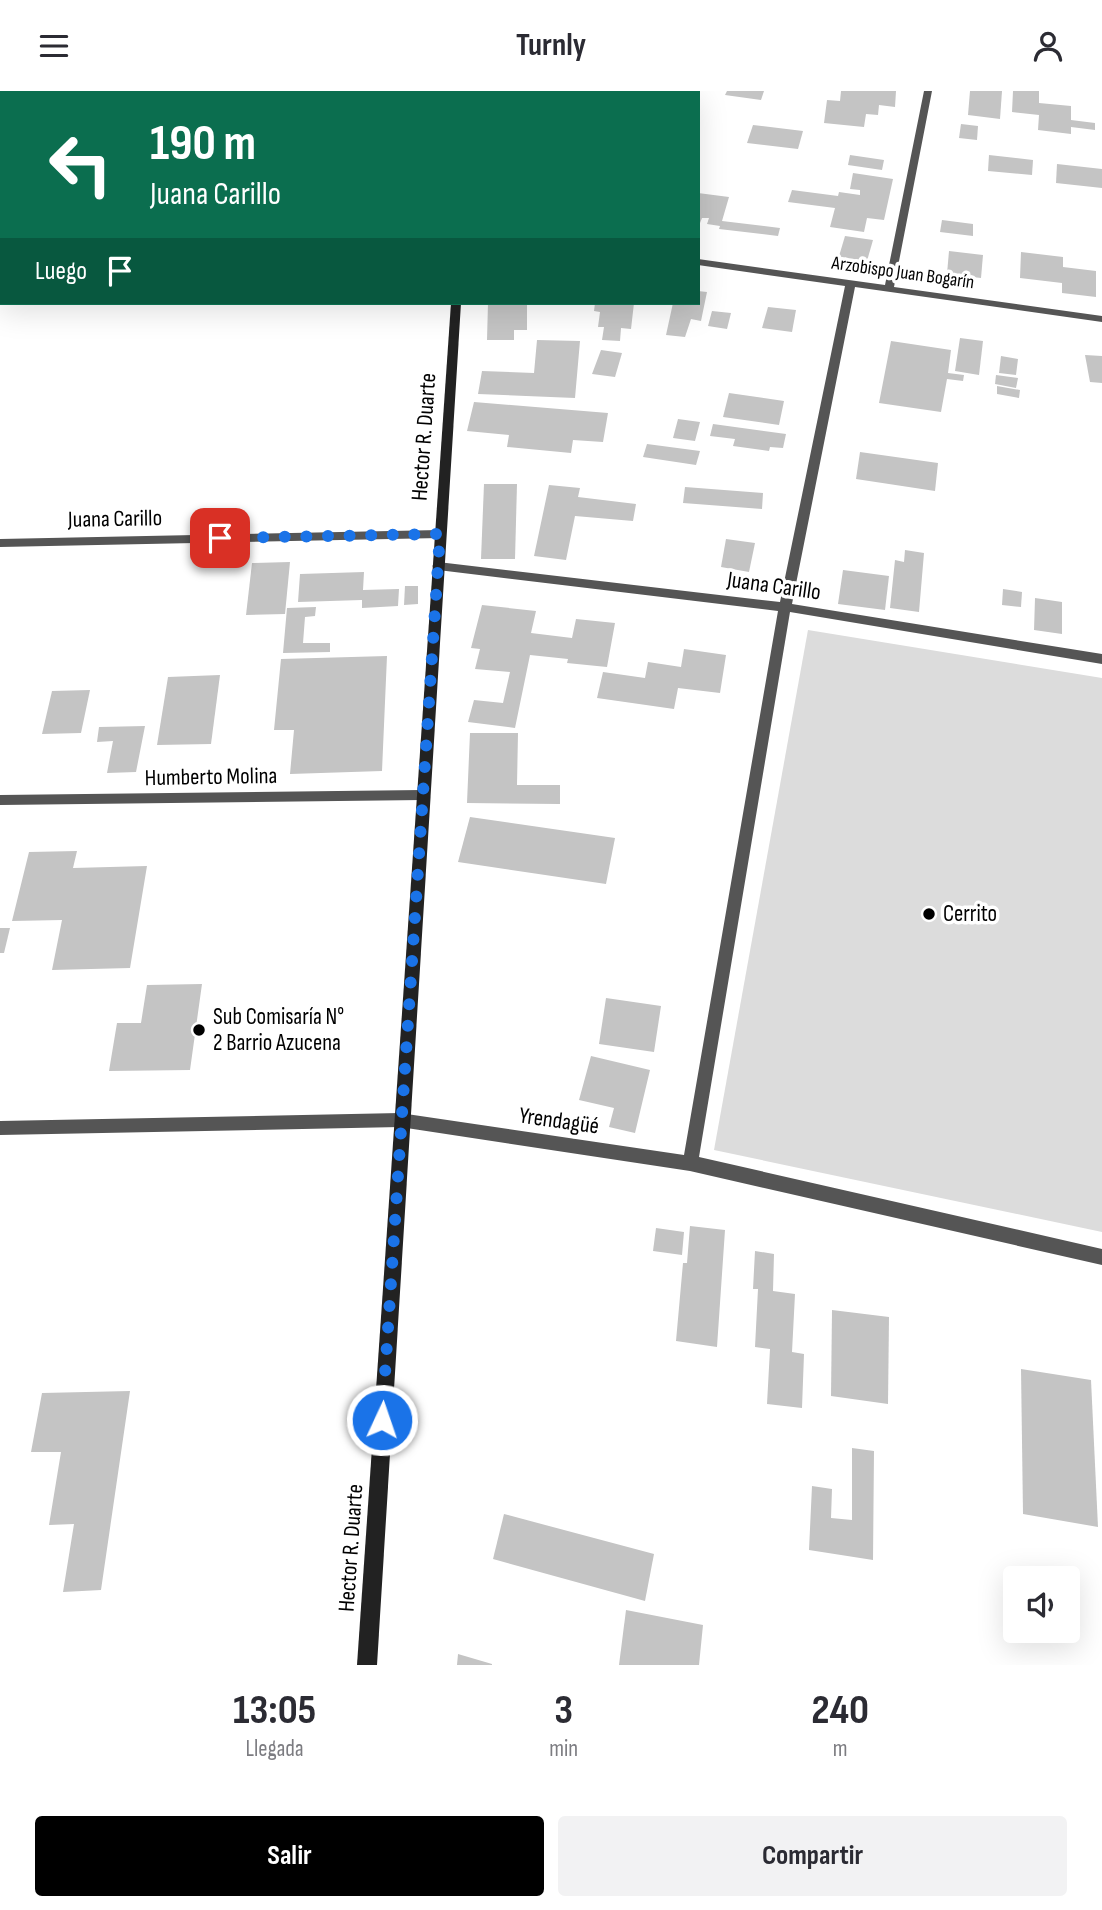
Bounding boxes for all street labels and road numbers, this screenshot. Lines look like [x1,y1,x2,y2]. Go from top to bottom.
street label: Arzobispo Juan Bogarín [829,251,976,294]
street label: Hector R. Duarte [406,372,442,502]
street label: Juana Carillo [67,504,162,534]
street label: Juana Carillo [724,565,823,606]
street label: Humberto Molina [144,762,278,792]
street label: Yrendagüé [517,1102,601,1140]
street label: Hector R. Duarte [333,1483,369,1613]

